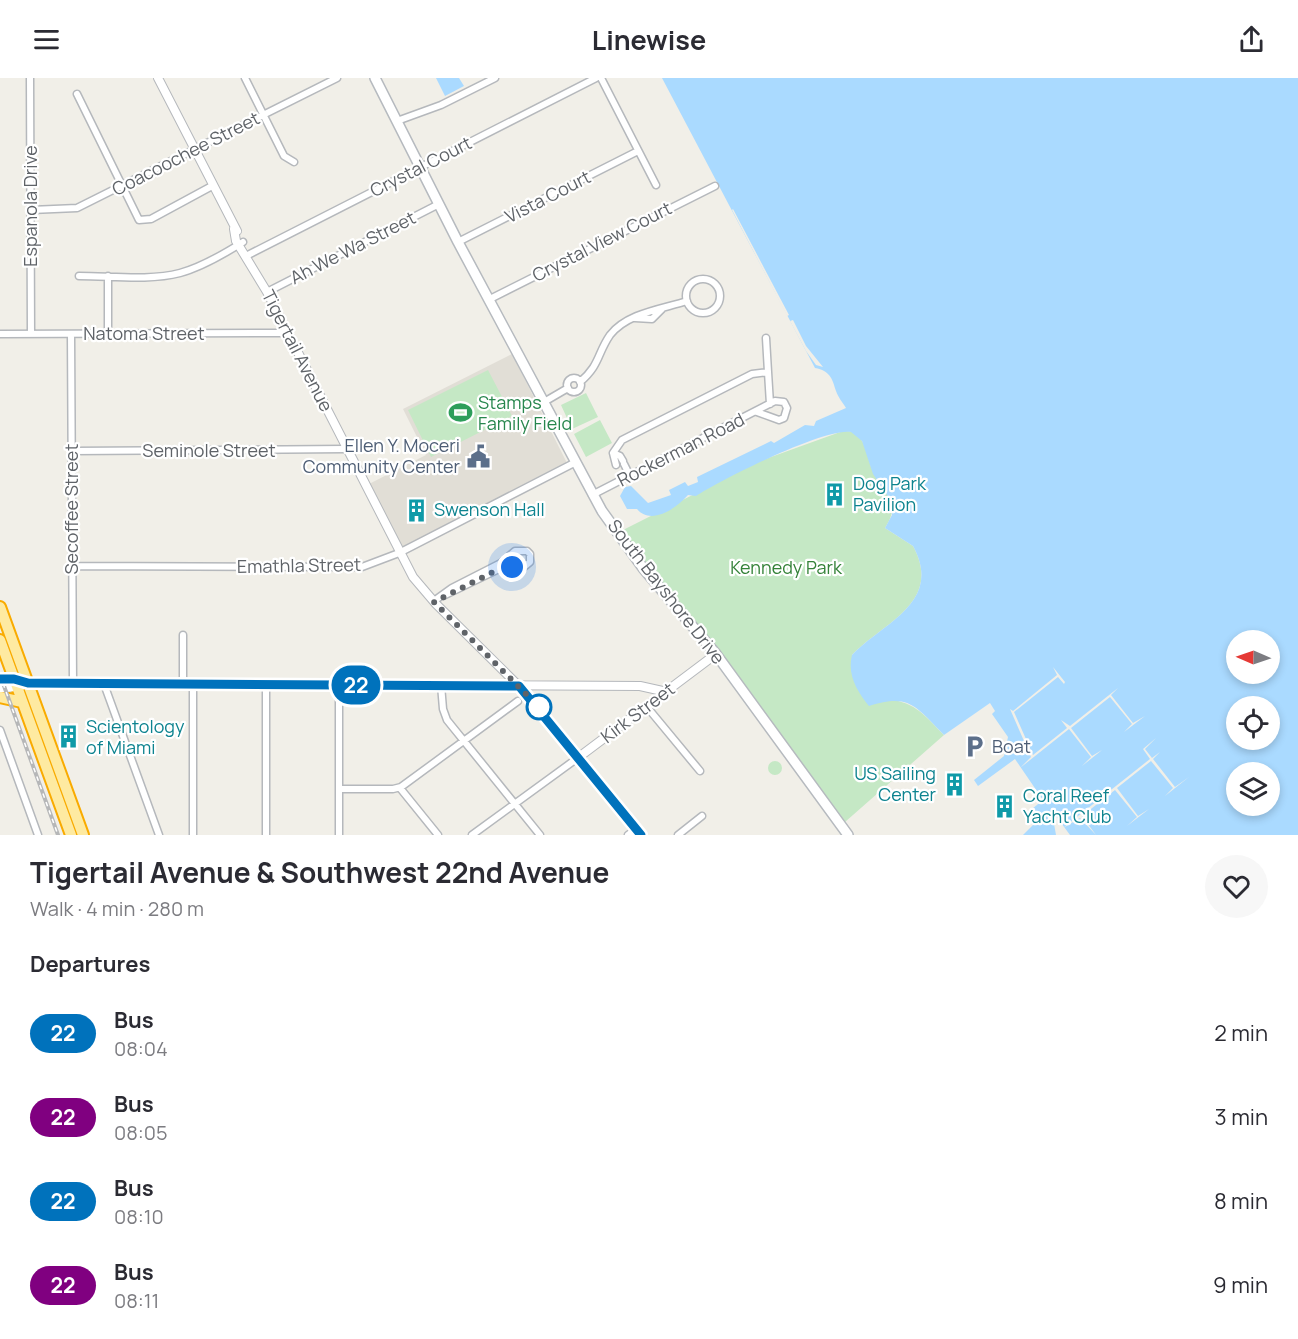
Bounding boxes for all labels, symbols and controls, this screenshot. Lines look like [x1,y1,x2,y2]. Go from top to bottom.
text: Linewise [592,21,706,58]
icon: menu [30,23,63,56]
icon: share [1235,23,1268,56]
street label: Coacoochee Street [108,105,263,201]
street label: Crystal Court [366,130,476,202]
street label: Espanola Drive [18,145,42,267]
street label: Vista Court [501,164,594,228]
street label: Crystal View Court [528,196,675,287]
street label: Ah We Wa Street [286,205,420,289]
street label: Tigertail Avenue [257,286,339,415]
street label: Natoma Street [83,321,205,345]
place label: Stamps Family Field [478,390,572,435]
sports icon: Stamps Family Field [447,400,473,426]
street label: Rockerman Road [613,407,748,492]
place label: Ellen Y. Moceri Community Center [303,433,461,478]
street label: Seminole Street [142,438,276,462]
street label: Secoffee Street [59,443,83,575]
public building icon: Ellen Y. Moceri Community Center [465,443,491,469]
place label: Dog Park Pavilion [853,471,927,516]
building icon: Dog Park Pavilion [822,481,848,507]
building icon: Swenson Hall [403,497,429,523]
place label: Swenson Hall [434,497,545,521]
street label: South Bayshore Drive [603,514,731,669]
street label: Emathla Street [237,552,361,578]
your location [497,552,527,582]
park label: Kennedy Park [730,555,843,579]
north arrow [1226,630,1280,684]
map controls [1226,630,1280,816]
line badge: 22 [329,666,383,704]
text: 22 [343,671,369,699]
street label: Kirk Street [596,677,679,748]
unlabelled marker [526,694,552,720]
button: locate [1226,696,1280,750]
place label: Scientology of Miami [86,714,185,759]
building icon: Scientology of Miami [55,724,81,750]
parking icon: Boat [961,734,987,760]
place label: Boat [992,734,1031,758]
place label: US Sailing Center [854,761,937,806]
button: layers [1226,762,1280,816]
building icon: US Sailing Center [941,771,967,797]
place label: Coral Reef Yacht Club [1023,783,1111,828]
building icon: Coral Reef Yacht Club [992,793,1018,819]
text: Tigertail Avenue & Southwest 22nd Avenue [30,853,609,891]
button: heart [1205,855,1268,918]
text: Walk · 4 min · 280 m [30,895,204,922]
text: Departures [30,949,150,979]
text: Bus [114,1005,154,1035]
text: 2 min [1214,1018,1268,1048]
text: 22 [50,1019,76,1047]
text: 08:04 [114,1035,168,1062]
text: Bus [114,1089,154,1119]
text: 3 min [1215,1102,1268,1132]
text: 22 [50,1103,76,1131]
text: 08:05 [114,1119,168,1146]
text: Bus [114,1173,154,1203]
text: 8 min [1214,1186,1268,1216]
text: 22 [50,1187,76,1215]
text: 08:10 [114,1203,164,1230]
text: Bus [114,1257,154,1287]
text: 9 min [1213,1270,1268,1300]
text: 22 [50,1271,76,1299]
text: 08:11 [114,1287,159,1314]

